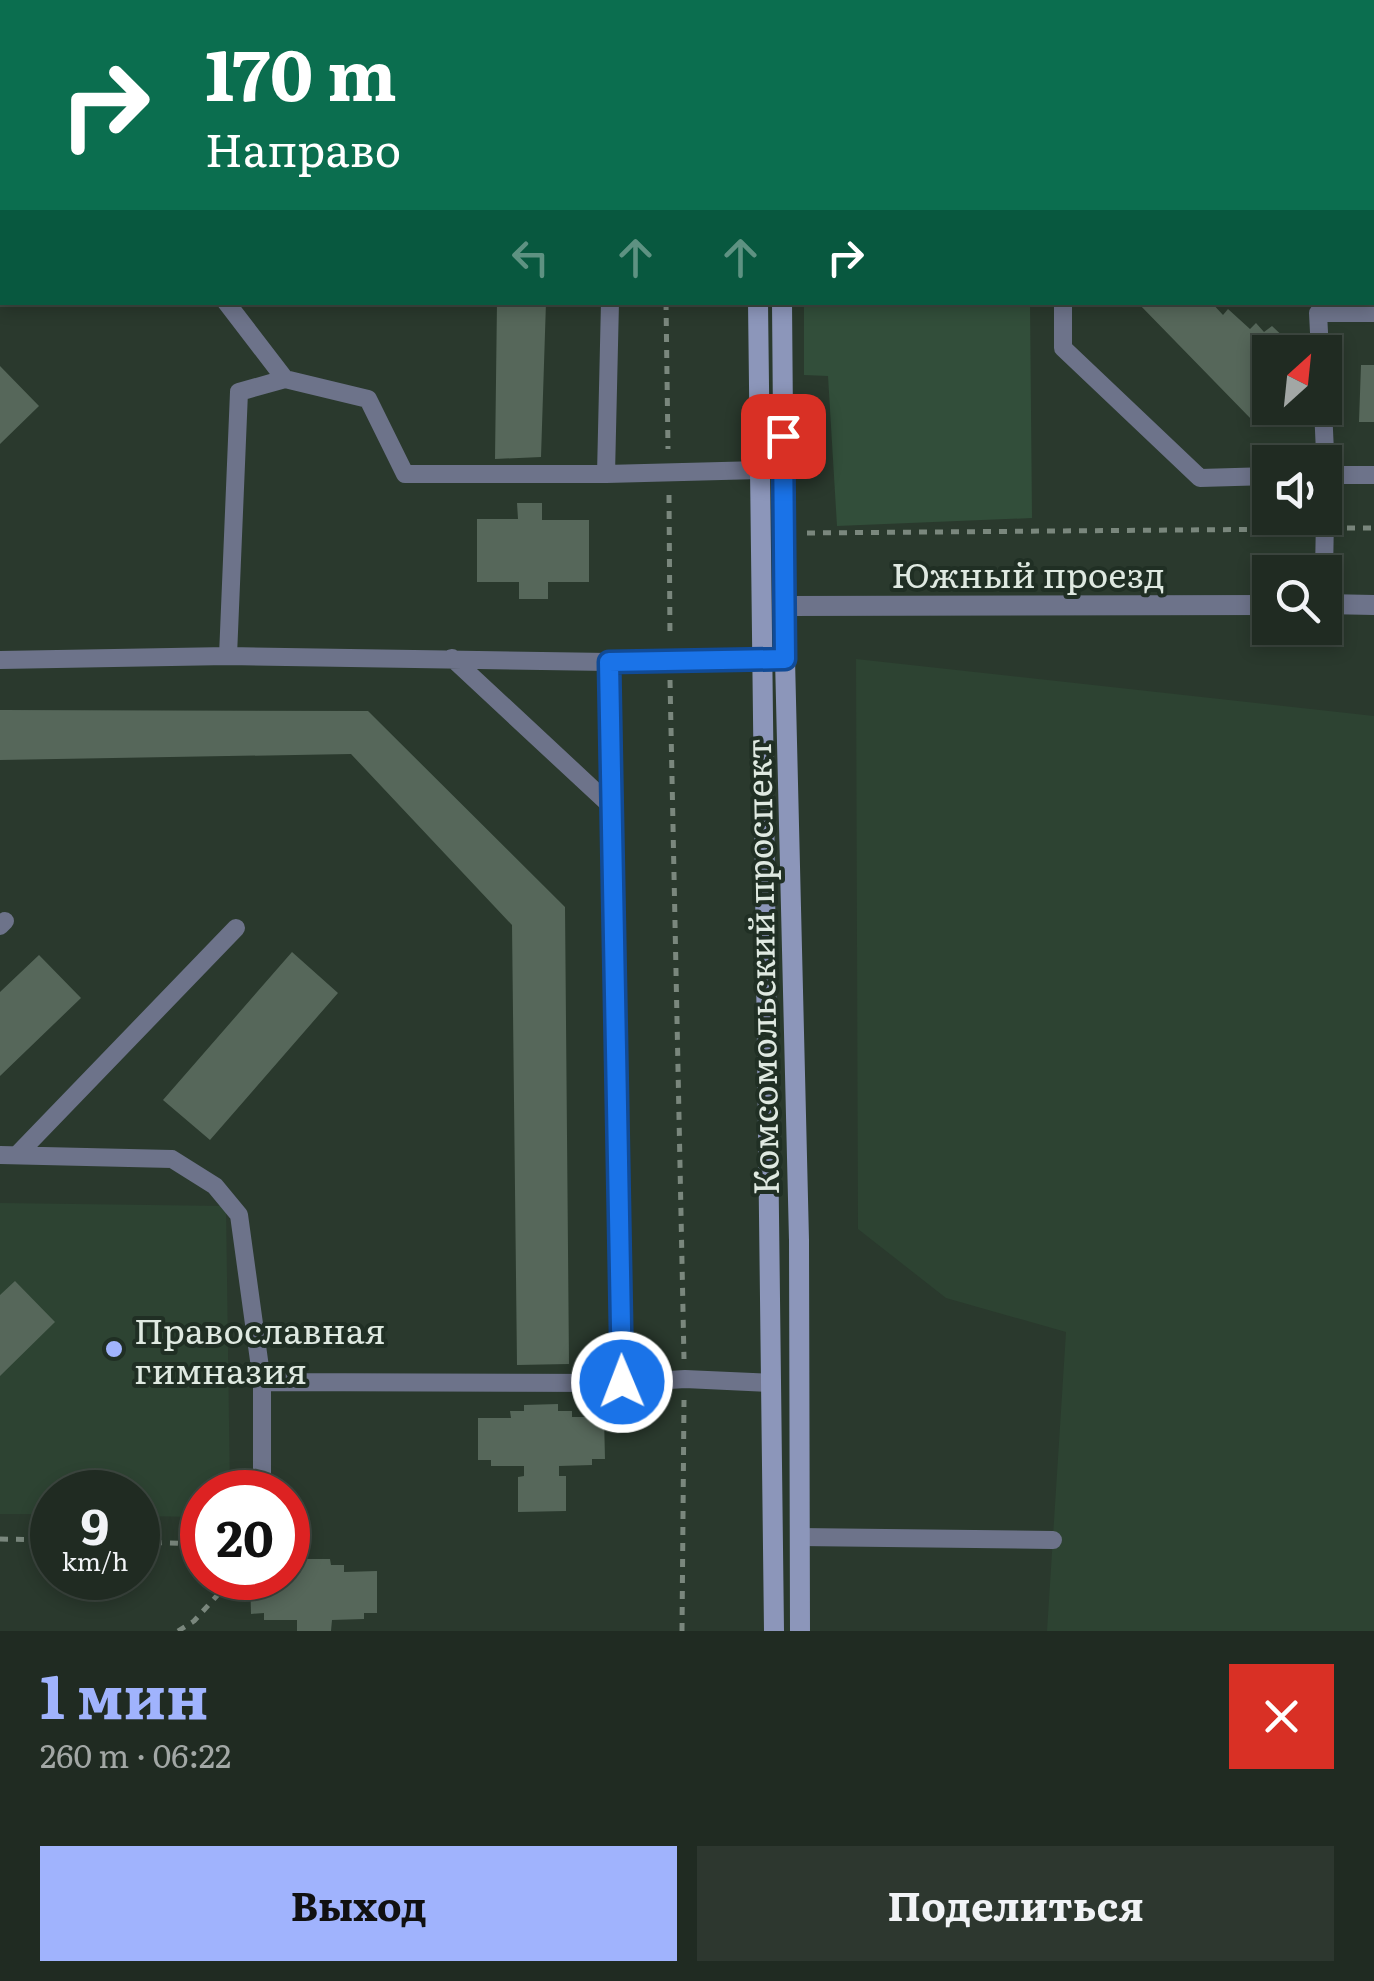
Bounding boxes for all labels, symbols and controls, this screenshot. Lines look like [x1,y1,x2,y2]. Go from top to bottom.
text: 170 m [205,19,397,123]
icon: right [40,40,170,170]
text: Направо [205,114,401,181]
icon: left [503,230,558,285]
icon: ahead [608,230,663,285]
icon: ahead [713,230,768,285]
icon: right [818,230,873,285]
north arrow [1252,335,1342,425]
map controls [1252,335,1342,645]
pin [741,394,826,479]
icon: arrive [756,409,811,464]
button: sound [1252,445,1342,535]
street label: Южный проезд [891,547,1165,599]
button: search [1252,555,1342,645]
street label: Комсомольский проспект [730,738,790,1196]
place label: Православная гимназия [134,1303,386,1395]
position arrow [570,1330,674,1434]
marker: Православная гимназия [103,1338,125,1360]
speed limit sign: 20 [180,1470,310,1600]
text: 9 [81,1486,109,1560]
text: km/h [62,1542,128,1579]
text: 1 мин [40,1648,209,1737]
button: close [1229,1664,1334,1769]
text: 260 m · 06:22 [40,1730,231,1778]
button: Выход [40,1846,677,1961]
button: Поделиться [697,1846,1334,1961]

